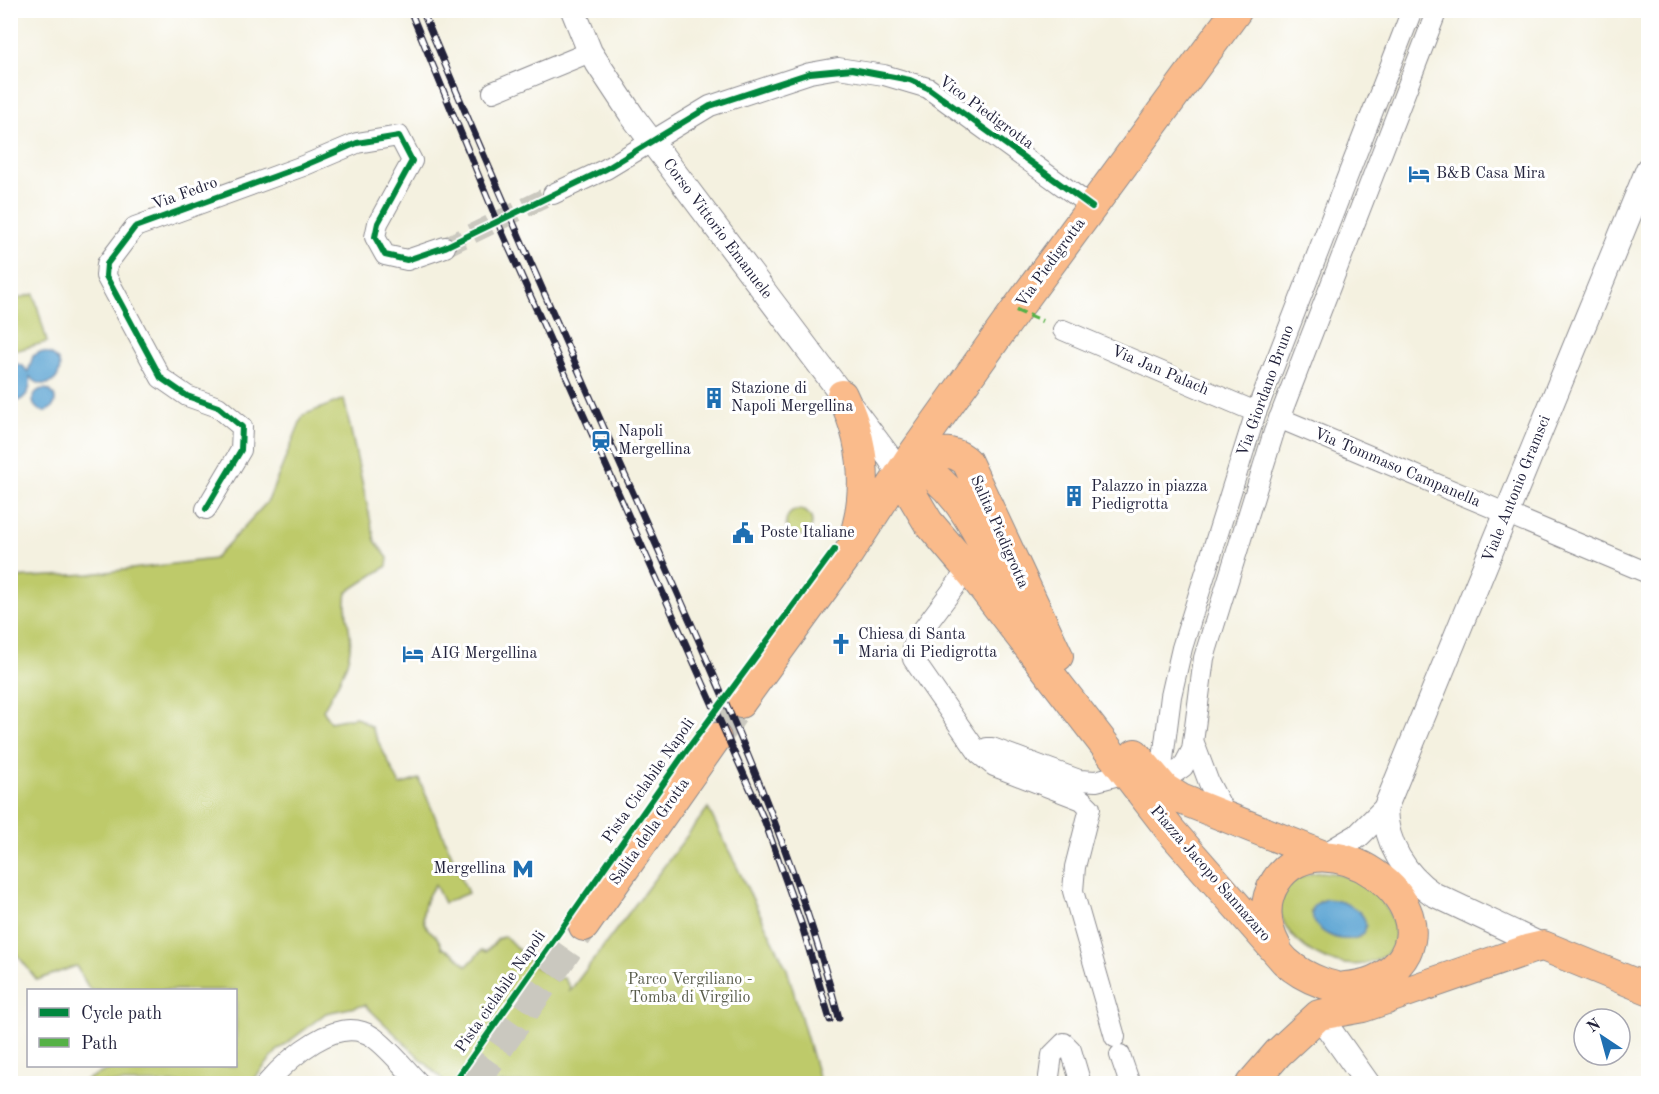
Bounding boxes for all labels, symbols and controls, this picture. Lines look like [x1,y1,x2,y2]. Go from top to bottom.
street label: Vico Piedigrotta [936,73,1036,153]
street label: Corso Vittorio Emanuele [659,156,775,302]
hotel icon: B&B Casa Mira [1407,162,1431,186]
place label: B&B Casa Mira [1436,166,1545,182]
street label: Via Fedro [150,175,220,213]
street label: Via Piedigrotta [1013,215,1089,311]
street label: Via Giordano Bruno [1235,323,1297,459]
street label: Via Jan Palach [1109,343,1211,399]
place label: Stazione di Napoli Mergellina [731,381,853,415]
building icon: Stazione di Napoli Mergellina [702,386,726,410]
street label: Viale Antonio Gramsci [1480,413,1554,565]
place label: Napoli Mergellina [618,424,691,458]
street label: Via Tommaso Campanella [1311,426,1483,510]
station icon: Napoli Mergellina [589,429,613,453]
street label: Salita Piedigrotta [967,473,1031,591]
place label: Palazzo in piazza Piedigrotta [1091,479,1208,513]
building icon: Palazzo in piazza Piedigrotta [1062,484,1086,508]
public building icon: Poste Italiane [731,521,755,545]
place label: Poste Italiane [760,525,855,541]
place label: Chiesa di Santa Maria di Piedigrotta [858,627,997,661]
church icon: Chiesa di Santa Maria di Piedigrotta [829,632,853,656]
hotel icon: AIG Mergellina [401,642,425,666]
place label: AIG Mergellina [430,646,537,662]
street label: Pista Ciclabile Napoli [600,716,698,846]
street label: Salita della Grotta [607,776,693,888]
street label: Piazza Jacopo Sannazaro [1147,803,1273,945]
metro station icon: Mergellina [511,857,535,881]
place label: Mergellina [433,861,506,877]
street label: Pista ciclabile Napoli [453,928,549,1056]
park label: Parco Vergiliano - Tomba di Virgilio [627,972,753,1006]
legend [27,989,237,1067]
text: Cycle path [81,1005,162,1023]
north arrow [1572,1007,1632,1067]
text: N [1585,1016,1605,1037]
text: Path [81,1035,118,1053]

